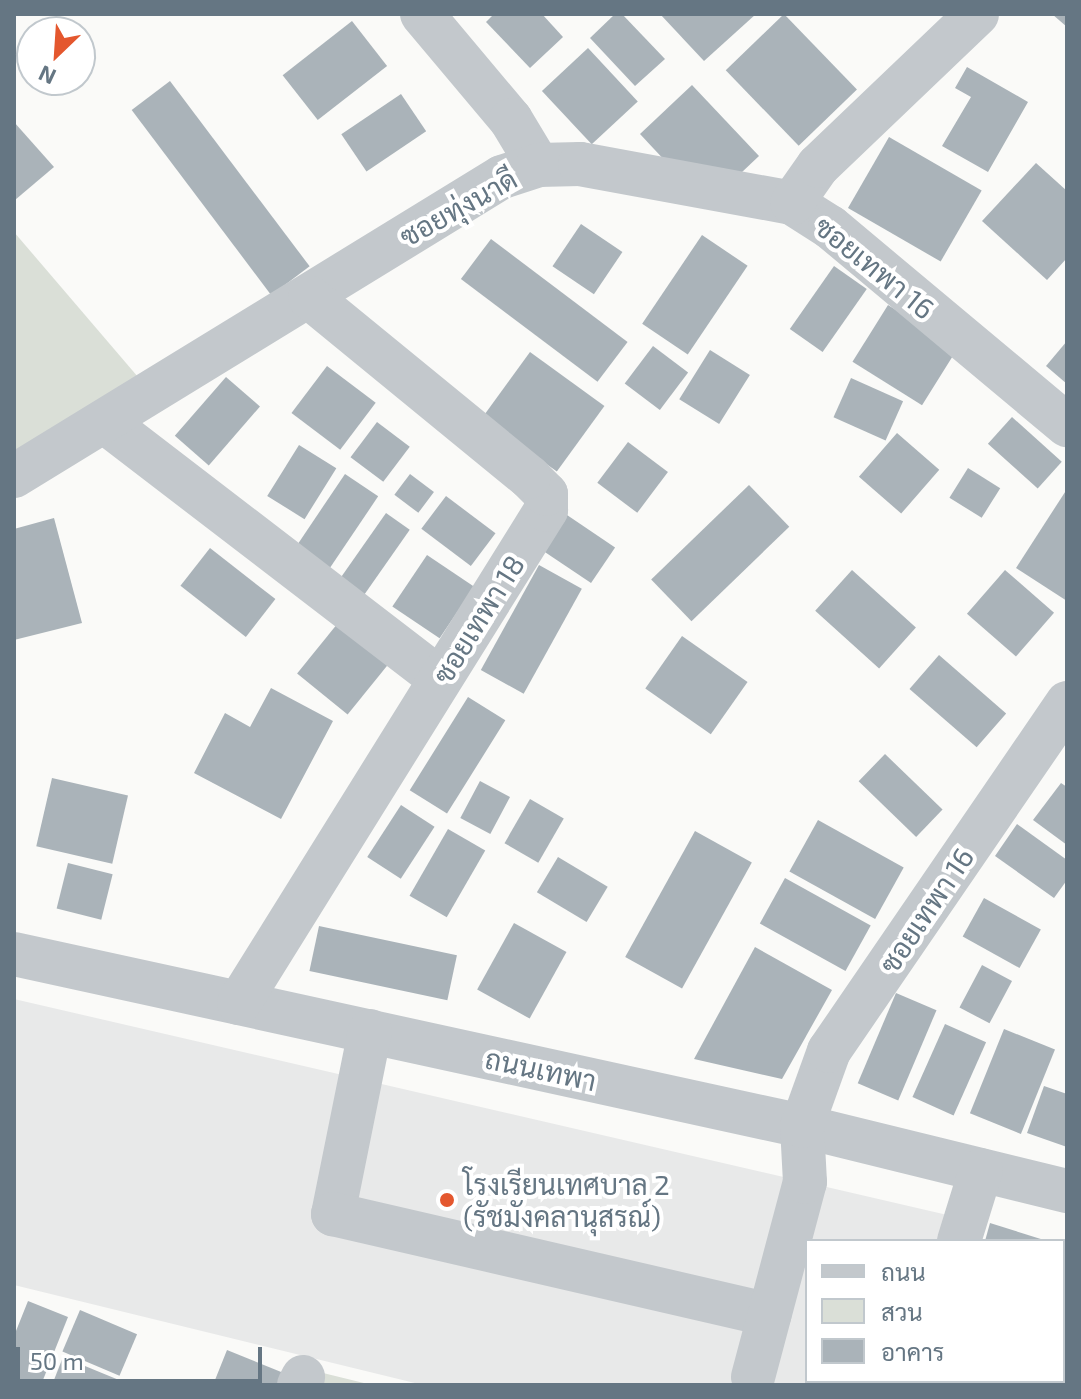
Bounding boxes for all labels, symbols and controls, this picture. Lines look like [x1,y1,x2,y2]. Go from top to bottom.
north arrow [16,16,96,96]
text: N [34,61,59,91]
street label: ซอยทุ่งนาดี [394,161,522,253]
street label: ซอยเทพา 16 [809,209,941,325]
street label: ซอยเทพา 18 [425,549,531,689]
street label: ซอยเทพา 16 [872,841,980,979]
street label: ถนนเทพา [482,1041,600,1097]
place label: โรงเรียนเทศบาล 2 (รัชมังคลานุสรณ์) [463,1167,670,1233]
marker: โรงเรียนเทศบาล 2 (รัชมังคลานุสรณ์) [438,1191,456,1209]
legend [805,1239,1065,1383]
text: ถนน [881,1257,926,1286]
text: สวน [881,1297,923,1326]
scale bar [20,1331,266,1381]
text: อาคาร [881,1337,944,1366]
text: 50 m [30,1346,84,1375]

